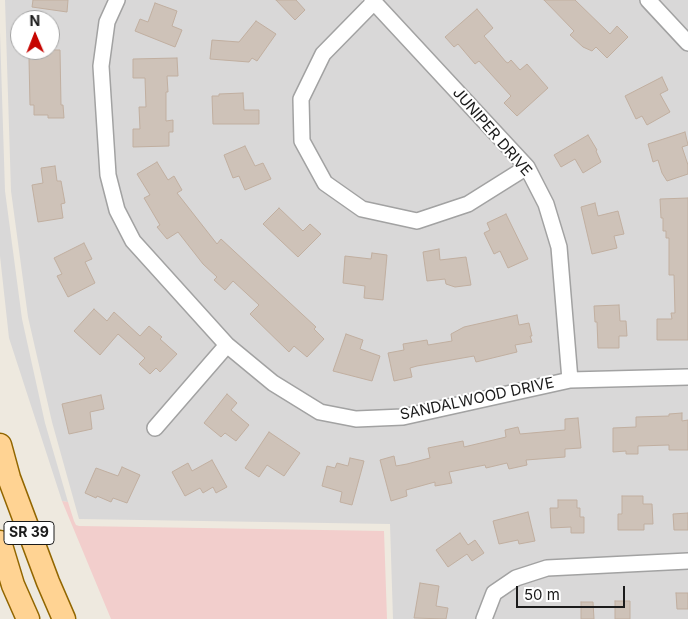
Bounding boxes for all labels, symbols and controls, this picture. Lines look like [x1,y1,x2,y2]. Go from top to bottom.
north arrow [10,10,60,60]
text: N [29,12,40,29]
street label: JUNIPER DRIVE [449,84,535,180]
street label: SANDALWOOD DRIVE [398,374,556,424]
road number: SR 39 [4,522,54,544]
scale bar [518,576,627,608]
text: 50 m [524,585,560,604]

